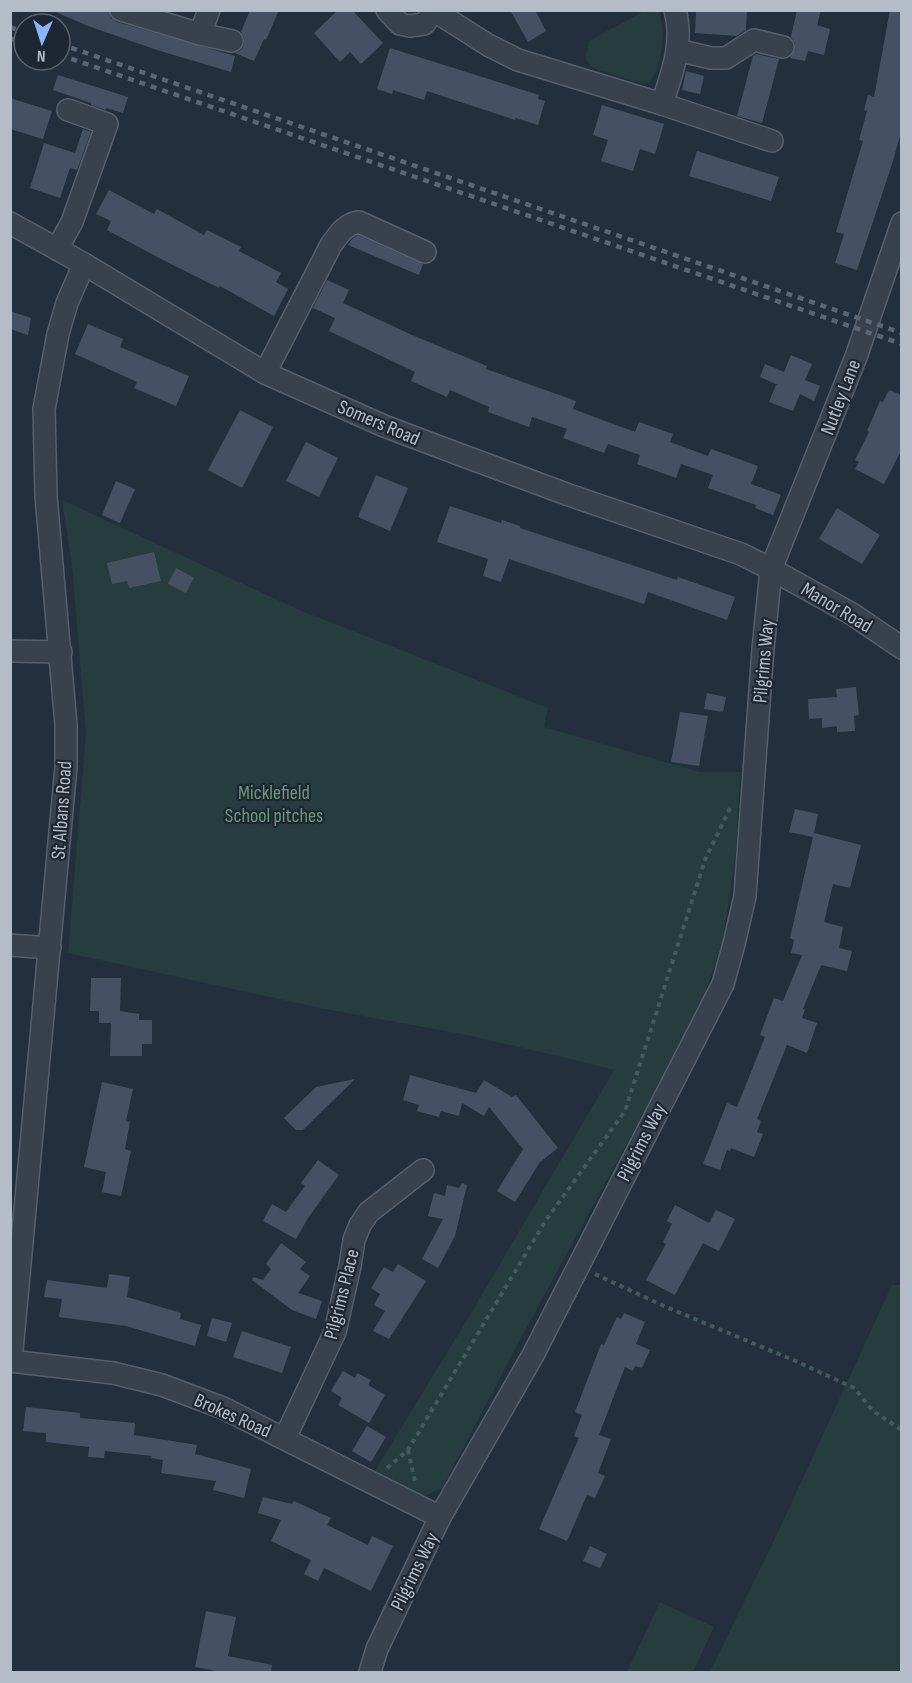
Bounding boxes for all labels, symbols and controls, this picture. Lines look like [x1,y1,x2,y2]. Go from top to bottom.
north arrow [12,12,72,72]
text: N [37,46,46,65]
street label: Nutley Lane [816,356,866,438]
street label: Somers Road [334,395,423,451]
street label: Manor Road [797,577,876,638]
street label: Pilgrims Way [748,618,780,704]
street label: St Albans Road [47,760,77,860]
park label: Micklefield School pitches [225,781,323,828]
street label: Pilgrims Way [612,1099,672,1185]
street label: Pilgrims Place [319,1247,365,1342]
street label: Brokes Road [190,1388,275,1443]
street label: Pilgrims Way [386,1528,444,1615]

